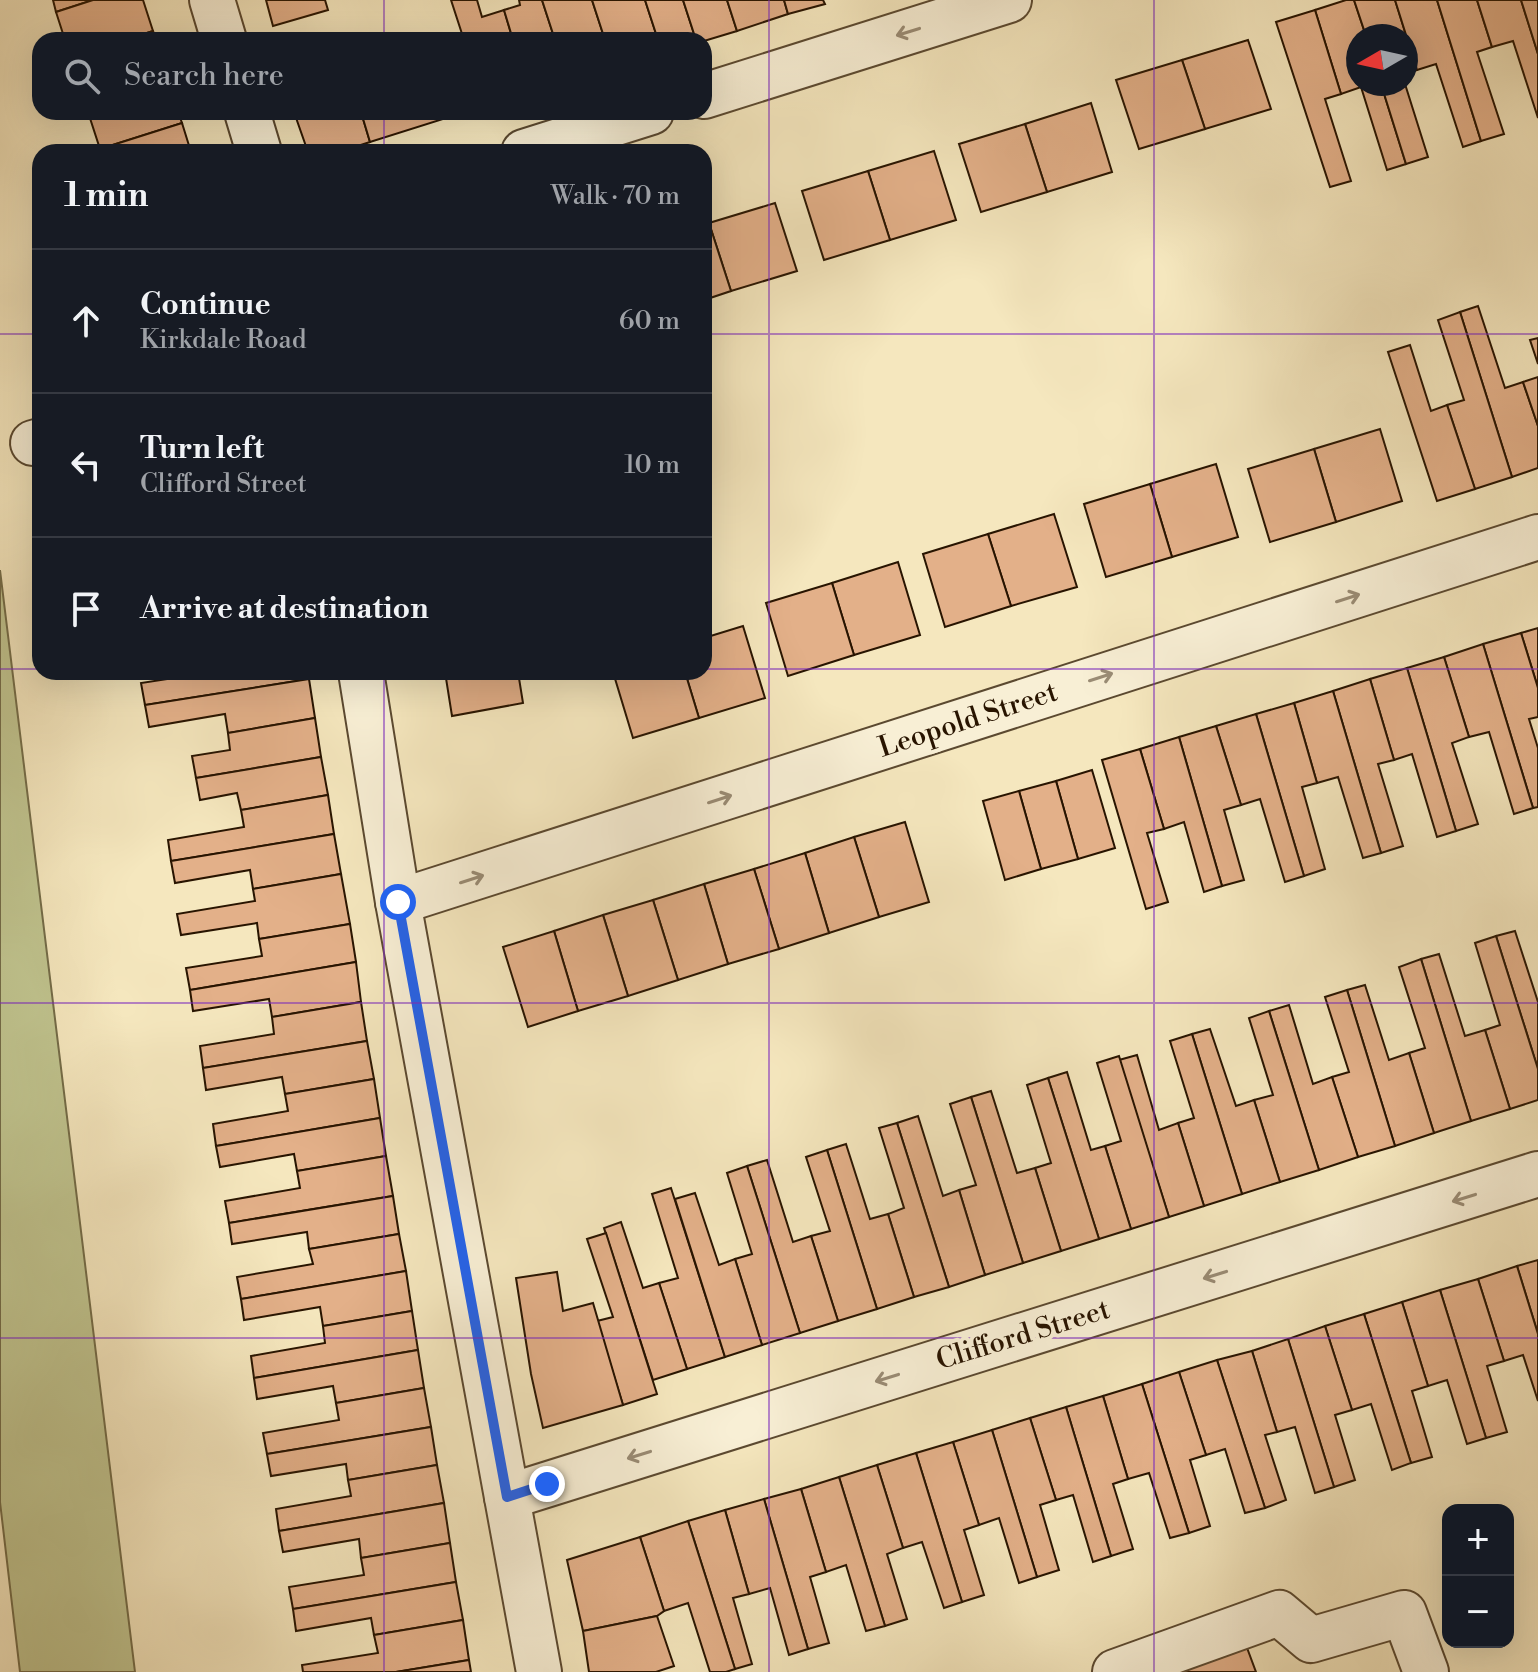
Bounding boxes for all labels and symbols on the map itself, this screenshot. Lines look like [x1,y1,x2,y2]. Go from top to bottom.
north arrow [1346,24,1418,96]
one-way arrow [896,25,921,40]
one-way arrow [1336,589,1361,604]
one-way arrow [1087,669,1113,684]
street label: Leopold Street [874,675,1062,765]
one-way arrow [707,791,732,805]
one-way arrow [460,870,485,885]
route start [380,884,416,920]
one-way arrow [1451,1191,1476,1206]
one-way arrow [1203,1268,1229,1283]
street label: Clifford Street [932,1292,1114,1378]
one-way arrow [875,1372,900,1386]
one-way arrow [626,1448,652,1463]
route end [529,1466,565,1502]

